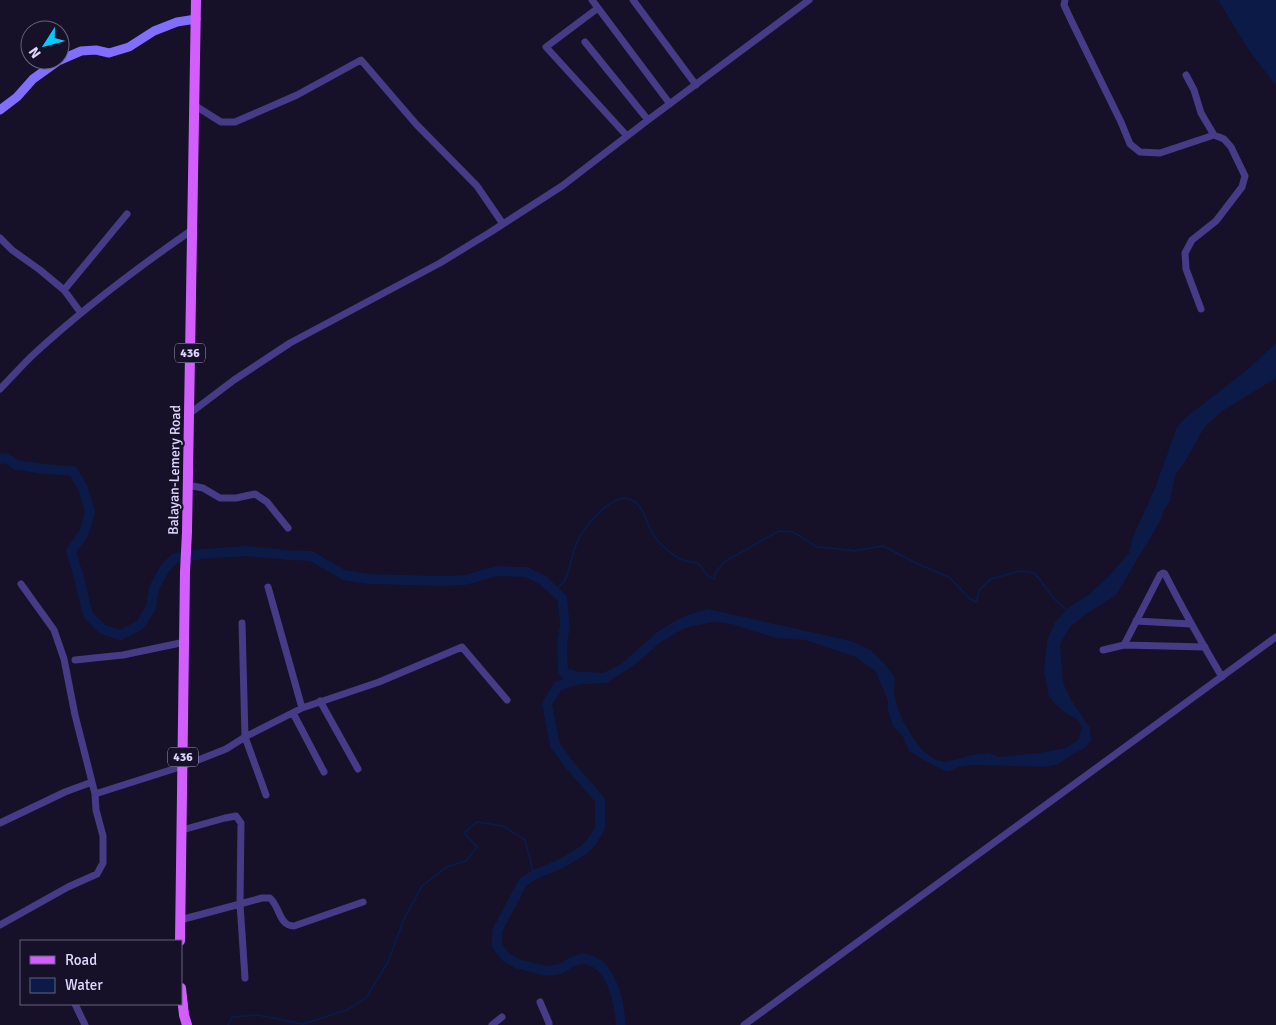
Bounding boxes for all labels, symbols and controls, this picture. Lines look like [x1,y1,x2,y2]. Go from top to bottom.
north arrow [20,20,70,70]
text: N [25,43,45,61]
road number: 436 [175,343,205,362]
street label: Balayan-Lemery Road [165,405,184,535]
road number: 436 [168,748,198,766]
legend [20,940,182,1005]
text: Road [65,951,97,969]
text: Water [65,976,103,994]

